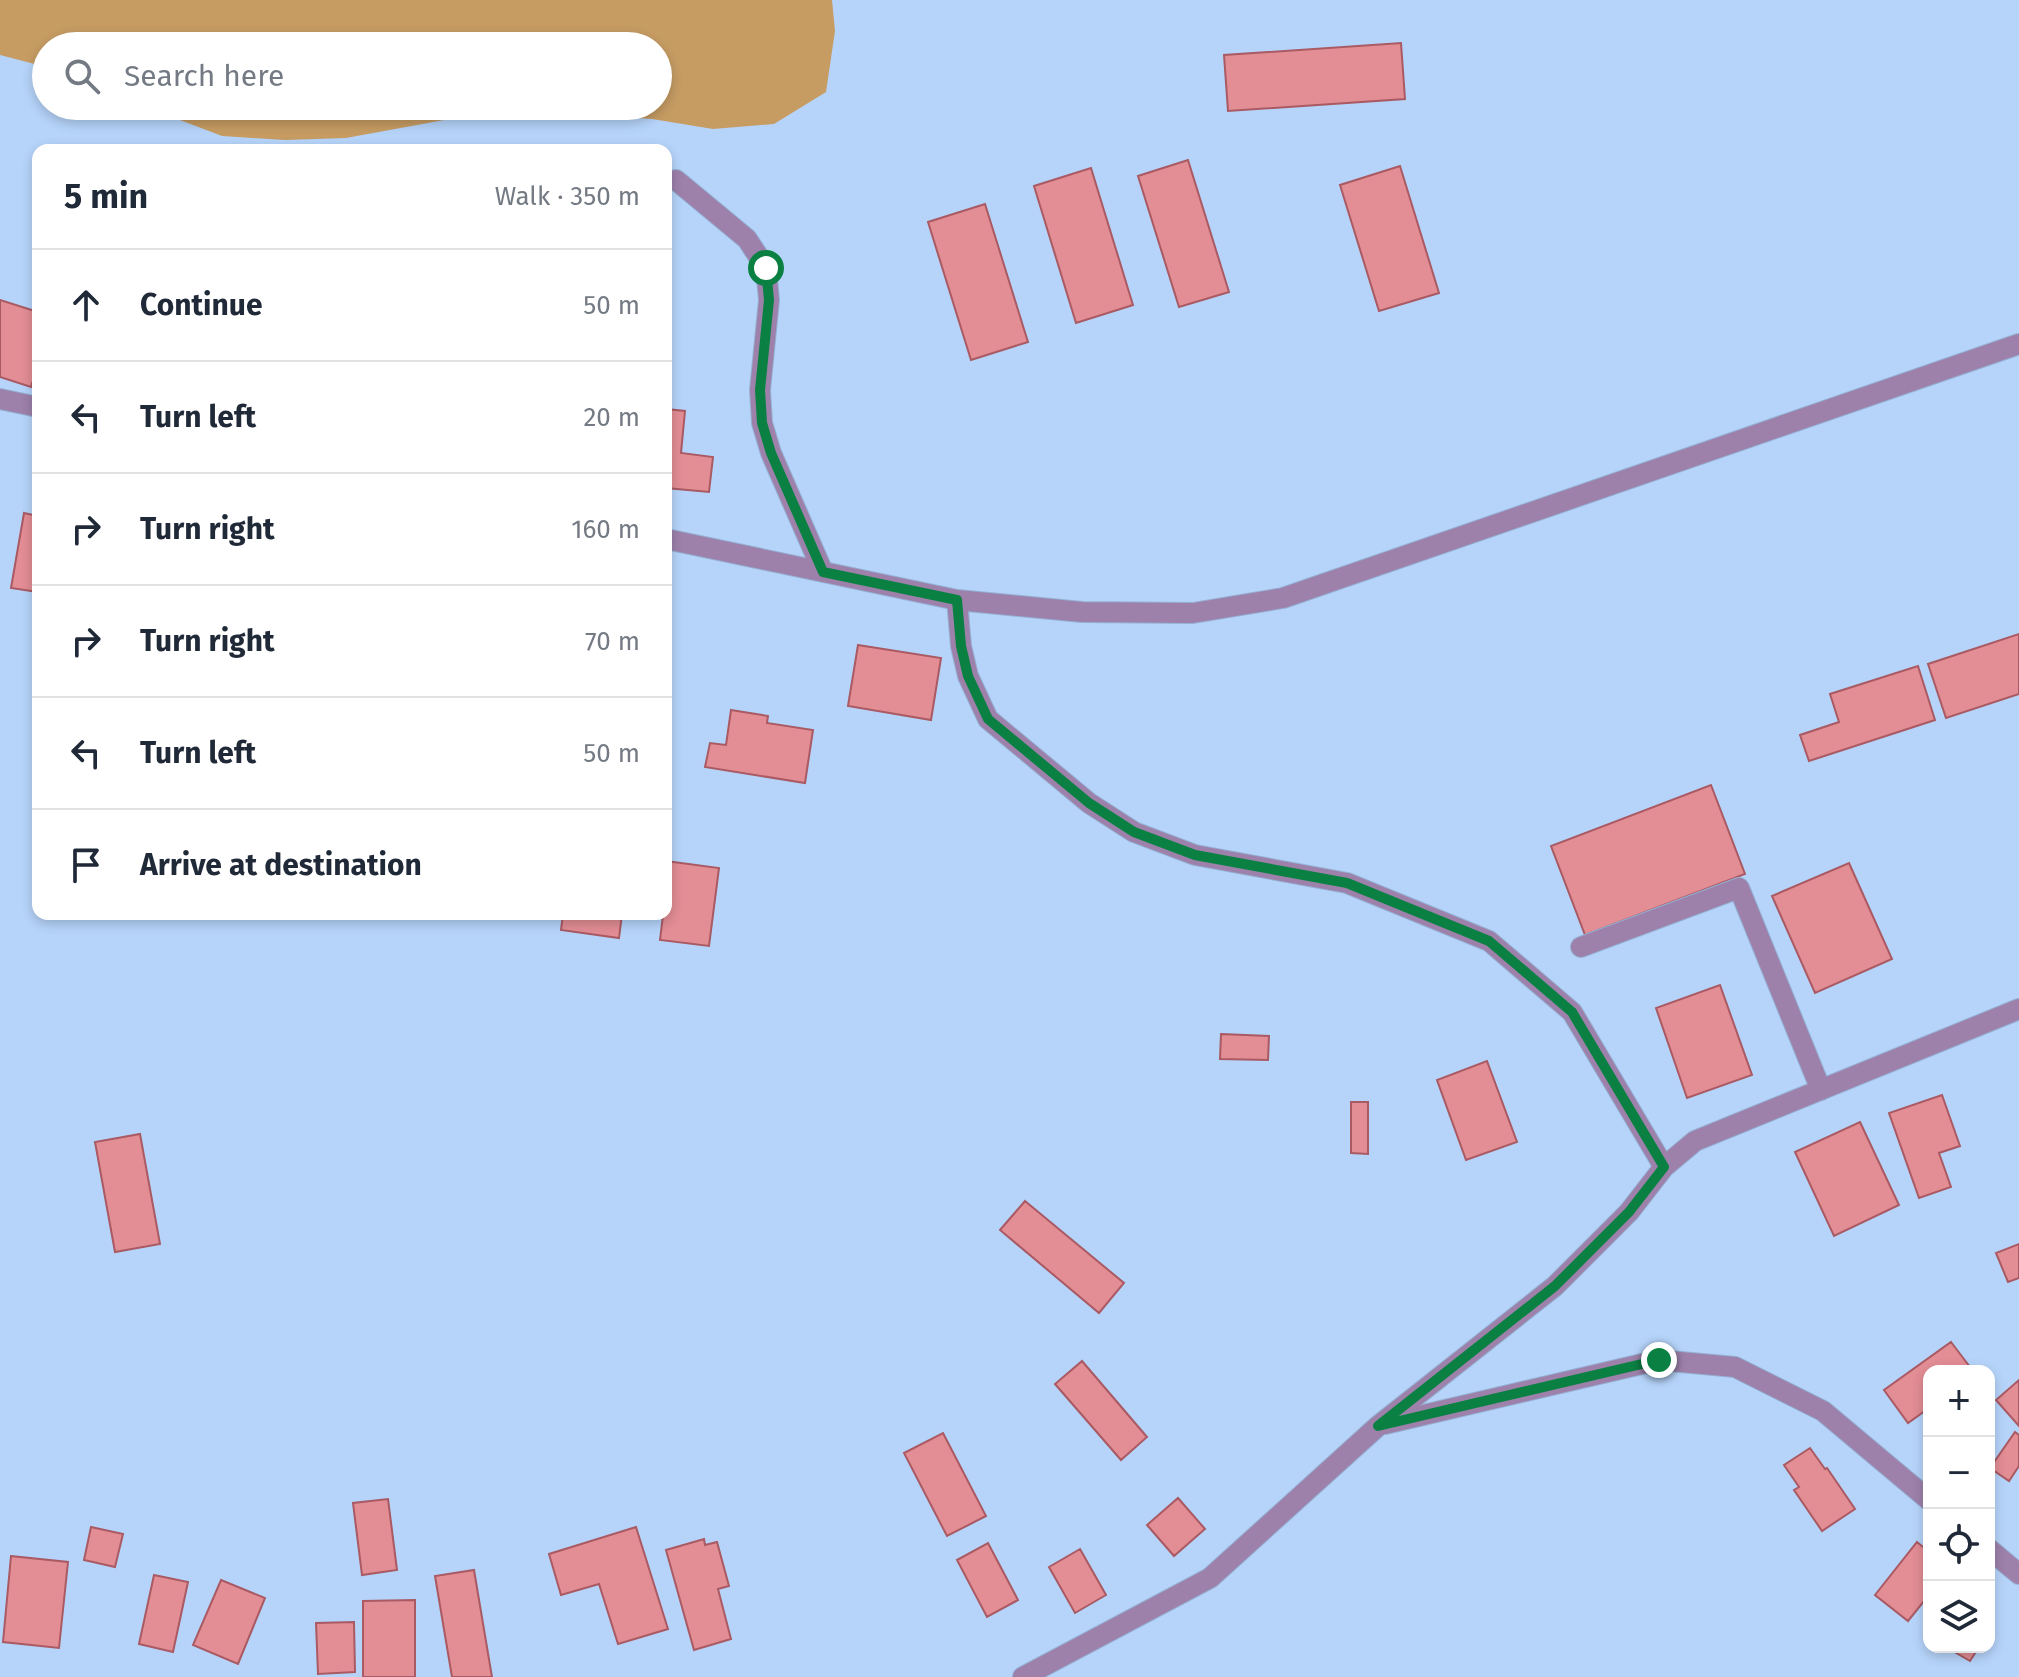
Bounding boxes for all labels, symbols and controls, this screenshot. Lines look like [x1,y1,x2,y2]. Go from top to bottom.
search box [32,32,672,120]
icon: search [60,54,104,98]
text: Search here [124,58,284,94]
text: 5 min [64,176,148,217]
text: Walk · 350 m [495,181,640,212]
route start [748,250,784,286]
icon: ahead [64,283,108,327]
text: Continue [140,287,263,323]
text: 50 m [583,290,640,321]
icon: left [64,395,108,439]
text: Turn left [140,399,256,435]
text: 20 m [583,402,640,433]
icon: right [64,507,108,551]
text: Turn right [140,511,275,547]
text: 160 m [571,514,640,545]
icon: right [64,619,108,663]
text: Turn right [140,623,275,659]
text: 70 m [585,626,640,657]
icon: left [64,731,108,775]
text: Turn left [140,735,256,771]
text: 50 m [583,738,640,769]
icon: arrive [64,843,108,887]
text: Arrive at destination [140,847,422,883]
route end [1641,1342,1677,1378]
map controls [1923,1365,1995,1653]
button: + [1923,1365,1995,1437]
button: − [1923,1437,1995,1509]
button: locate [1923,1509,1995,1581]
button: layers [1923,1581,1995,1653]

